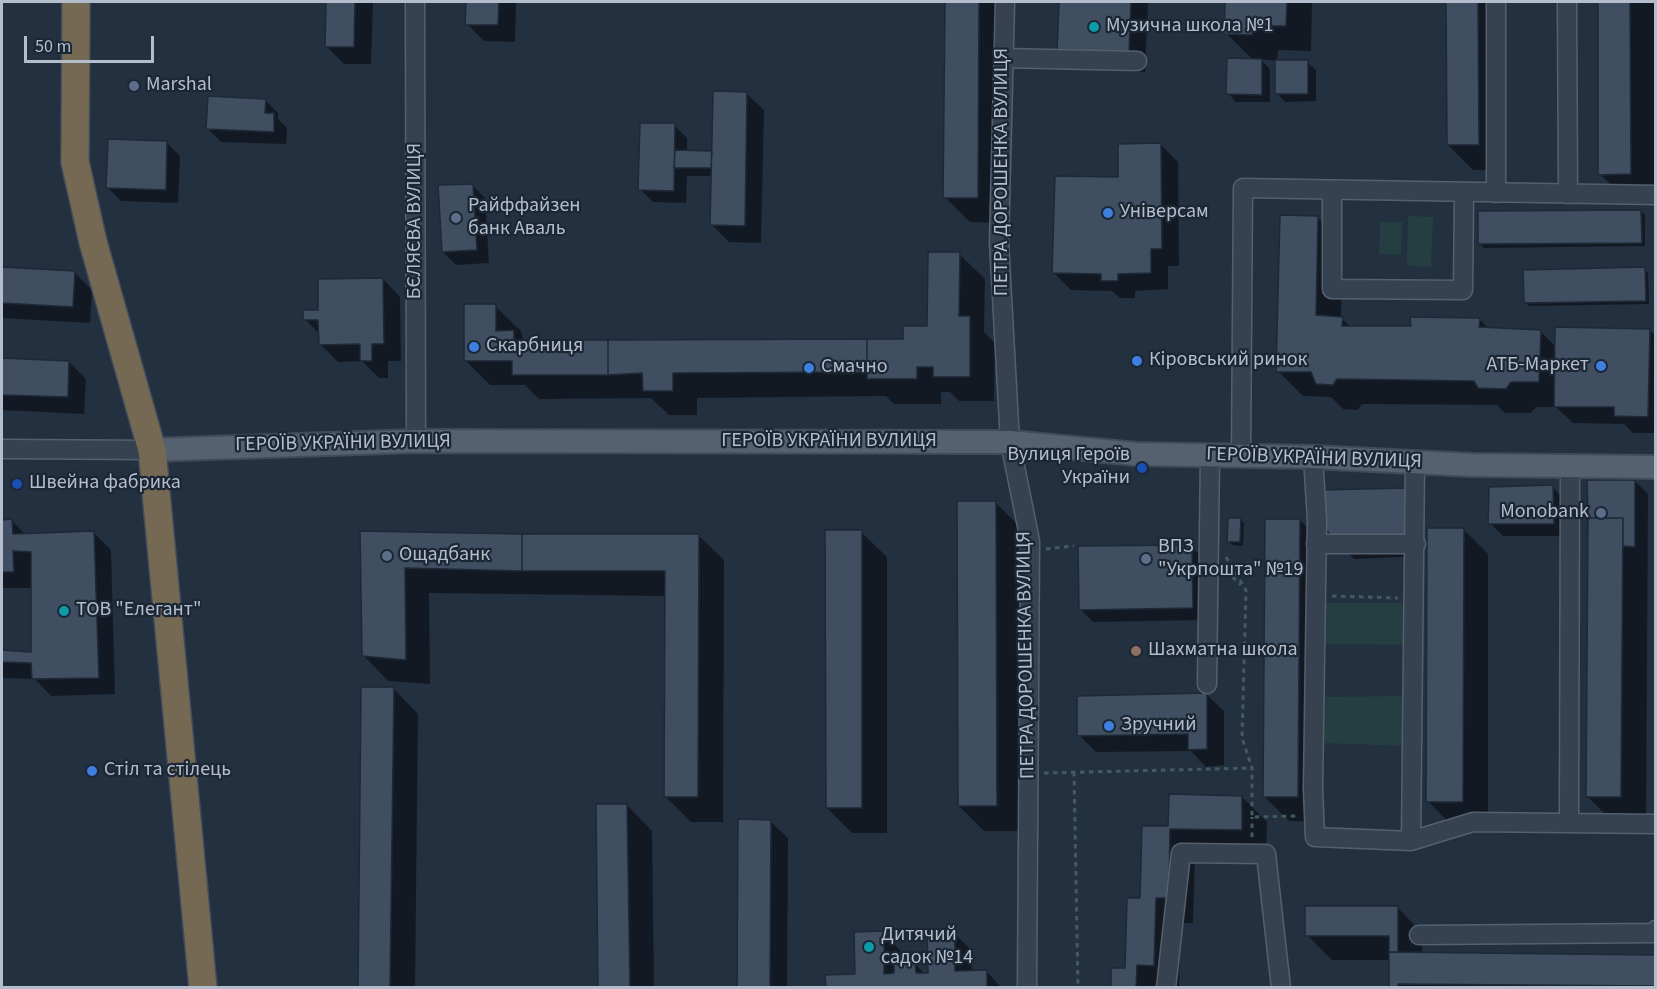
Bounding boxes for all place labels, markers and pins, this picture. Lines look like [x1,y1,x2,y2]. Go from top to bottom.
place label: Музична школа №1 [1106,15,1273,39]
marker: Музична школа №1 [1087,20,1101,34]
place label: Marshal [146,74,212,98]
marker: Marshal [127,79,141,93]
place label: Райффайзен банк Аваль [468,195,581,242]
place label: Універсам [1120,201,1209,225]
marker: Універсам [1101,206,1115,220]
marker: Райффайзен банк Аваль [449,211,463,225]
place label: Скарбниця [486,335,583,359]
marker: Скарбниця [467,340,481,354]
place label: Кіровський ринок [1149,349,1307,373]
marker: Кіровський ринок [1130,354,1144,368]
place label: АТБ-Маркет [1486,354,1589,378]
place label: Смачно [821,356,887,380]
marker: АТБ-Маркет [1594,359,1608,373]
marker: Смачно [802,361,816,375]
place label: Вулиця Героїв України [1007,444,1130,491]
marker: Вулиця Героїв України [1135,461,1149,475]
place label: Швейна фабрика [29,472,181,496]
marker: Швейна фабрика [10,477,24,491]
place label: Monobank [1500,501,1589,525]
marker: Monobank [1594,506,1608,520]
place label: ВПЗ "Укрпошта" №19 [1158,536,1303,583]
place label: Ощадбанк [399,544,490,568]
marker: Ощадбанк [380,549,394,563]
marker: ВПЗ "Укрпошта" №19 [1139,552,1153,566]
place label: ТОВ "Елегант" [76,599,201,623]
marker: ТОВ "Елегант" [57,604,71,618]
place label: Шахматна школа [1148,639,1298,663]
marker: Шахматна школа [1129,644,1143,658]
place label: Зручний [1121,714,1196,738]
marker: Зручний [1102,719,1116,733]
place label: Стіл та стілець [104,759,231,783]
marker: Стіл та стілець [85,764,99,778]
place label: Дитячий садок №14 [881,924,973,971]
marker: Дитячий садок №14 [862,940,876,954]

